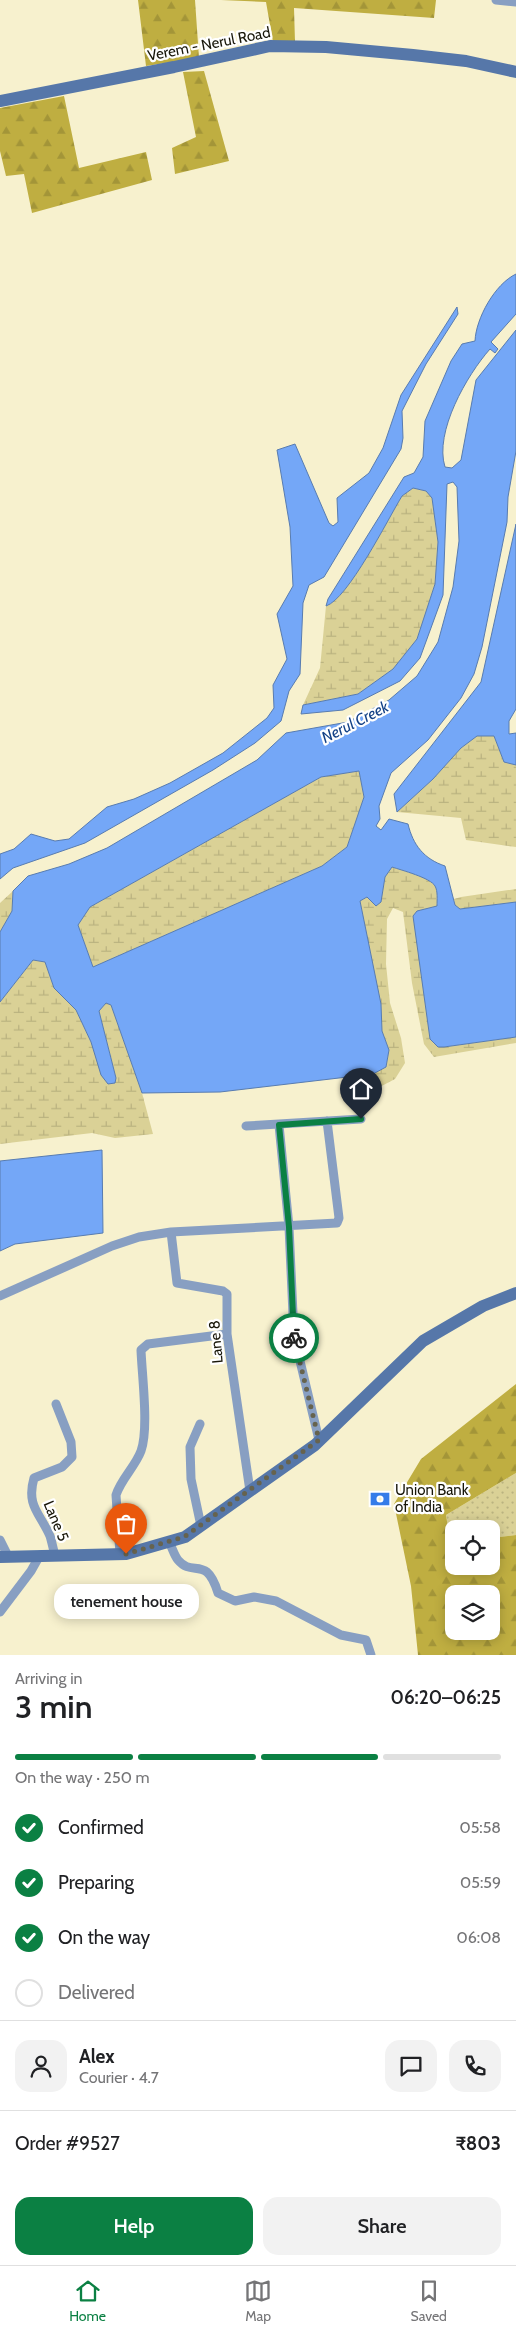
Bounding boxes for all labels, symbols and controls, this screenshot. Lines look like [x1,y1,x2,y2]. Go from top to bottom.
street label: Verem - Nerul Road [146,23,272,65]
water label: Nerul Creek [318,697,393,747]
pin [340,1068,382,1119]
icon: home [347,1075,375,1103]
courier [269,1313,319,1363]
street label: Lane 8 [205,1320,227,1364]
icon: bike [280,1324,308,1352]
place label: Union Bank of India [395,1481,469,1516]
bank icon: Union Bank of India [369,1488,391,1510]
street label: Lane 5 [39,1498,73,1544]
pin [105,1503,147,1554]
icon: bag [112,1510,140,1538]
map controls [445,1520,500,1640]
button: locate [445,1520,500,1575]
callout: tenement house [54,1584,198,1619]
button: layers [445,1585,500,1640]
text: tenement house [70,1592,183,1611]
text: Arriving in [15,1669,82,1688]
text: 06:20–06:25 [391,1686,501,1709]
text: 3 min [15,1687,92,1726]
text: On the way · 250 m [15,1768,149,1787]
icon: check [15,1814,43,1842]
text: Confirmed [58,1816,144,1839]
text: 05:58 [459,1818,501,1837]
icon: check [15,1869,43,1897]
text: Preparing [58,1871,134,1894]
text: 05:59 [460,1873,501,1892]
icon: check [15,1924,43,1952]
text: On the way [58,1926,150,1949]
text: 06:08 [457,1928,501,1947]
text: Delivered [58,1981,135,2004]
button: person [15,2040,67,2092]
button: chat [385,2040,437,2092]
button: phone [449,2040,501,2092]
text: Alex [79,2045,115,2068]
text: Courier · 4.7 [79,2068,159,2087]
text: Order #9527 [15,2132,120,2155]
text: ₹803 [456,2132,501,2155]
button: Help [15,2197,253,2255]
button: Share [263,2197,501,2255]
tab: Home [69,2277,106,2325]
tab: Map [244,2277,272,2325]
tab: Saved [411,2277,447,2325]

